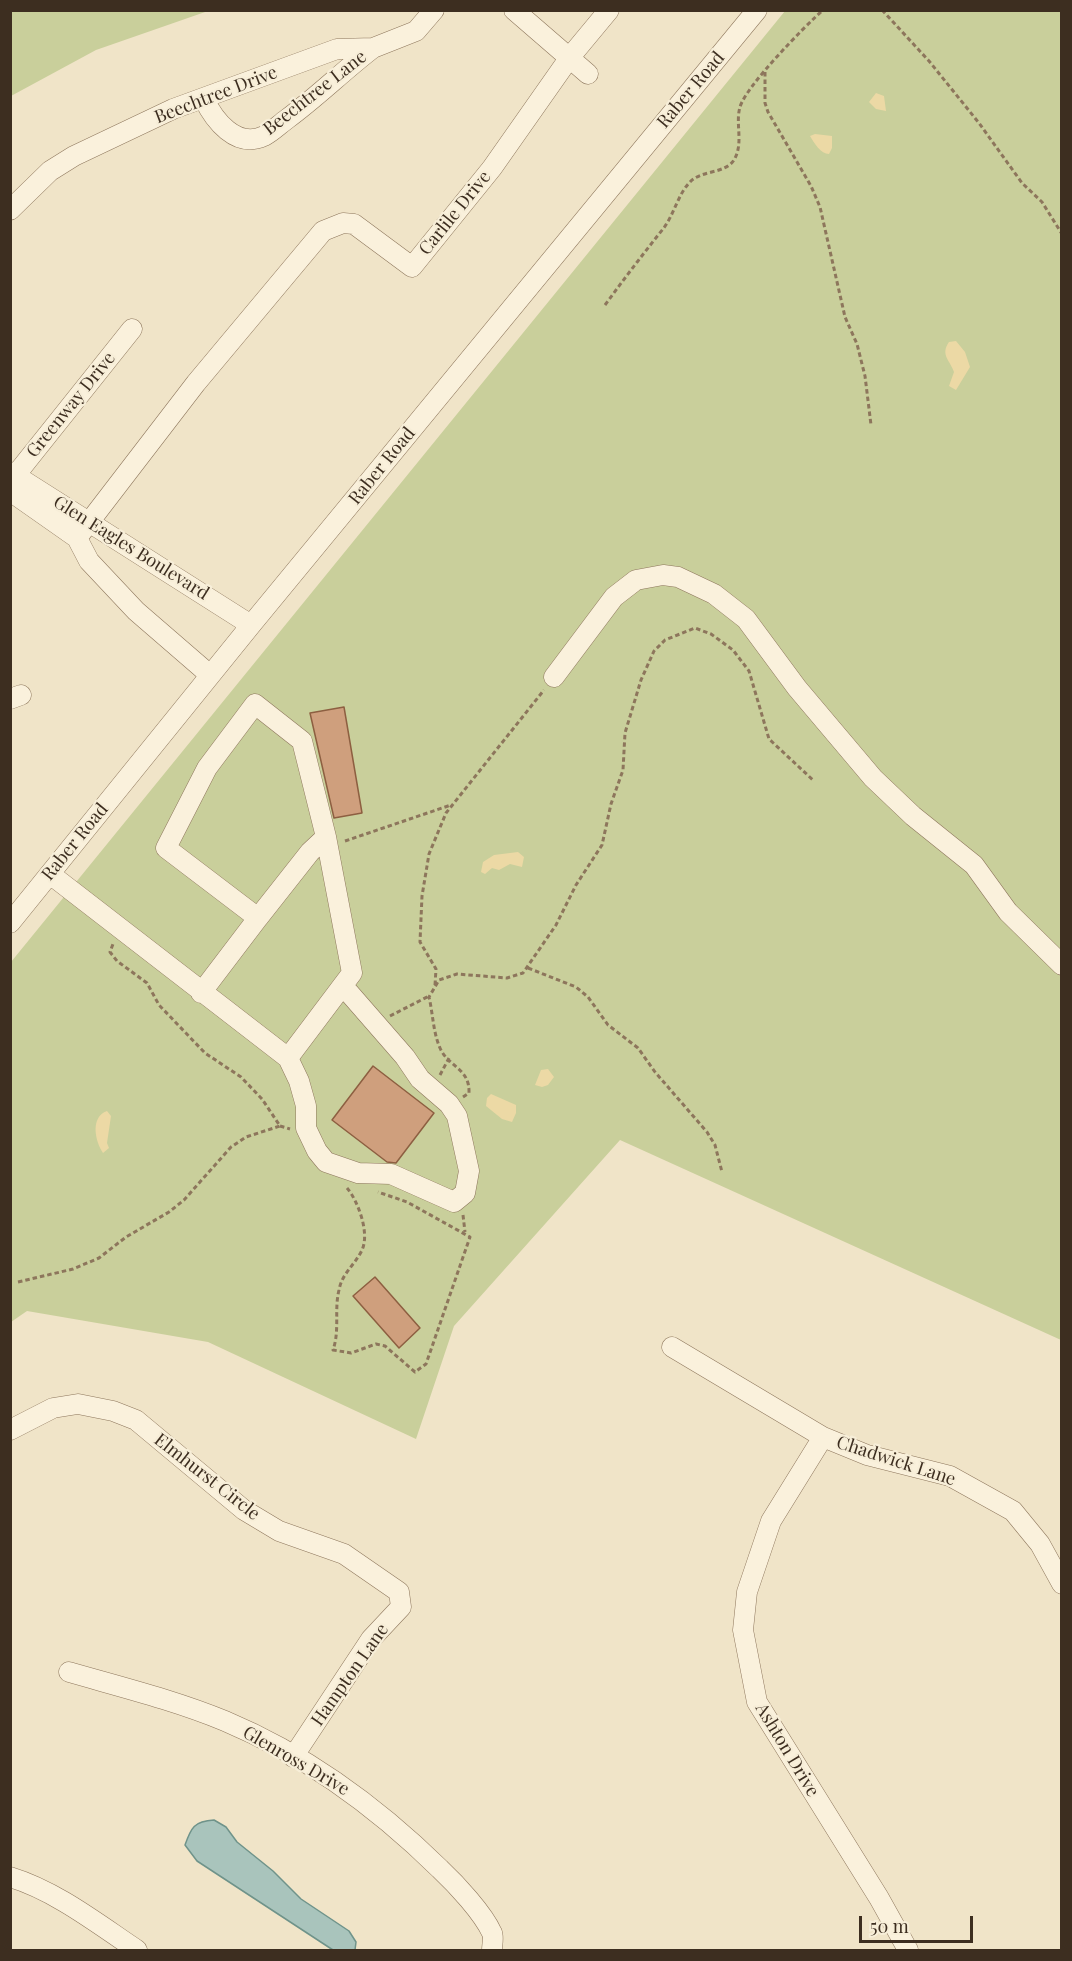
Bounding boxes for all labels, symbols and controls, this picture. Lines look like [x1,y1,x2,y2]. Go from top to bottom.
street label: Beechtree Lane [259,46,371,140]
street label: Raber Road [653,47,729,133]
street label: Beechtree Drive [152,62,280,128]
street label: Carlile Drive [415,167,495,259]
street label: Greenway Drive [22,348,120,462]
street label: Raber Road [344,423,420,509]
street label: Glen Eagles Boulevard [49,491,213,605]
street label: Raber Road [37,799,113,885]
street label: Elmhurst Circle [150,1429,264,1525]
street label: Chadwick Lane [834,1432,958,1490]
street label: Hampton Lane [307,1620,393,1730]
street label: Ashton Drive [751,1699,823,1801]
street label: Glenross Drive [239,1722,353,1800]
scale bar [862,1904,976,1942]
text: 50 m [870,1914,909,1938]

